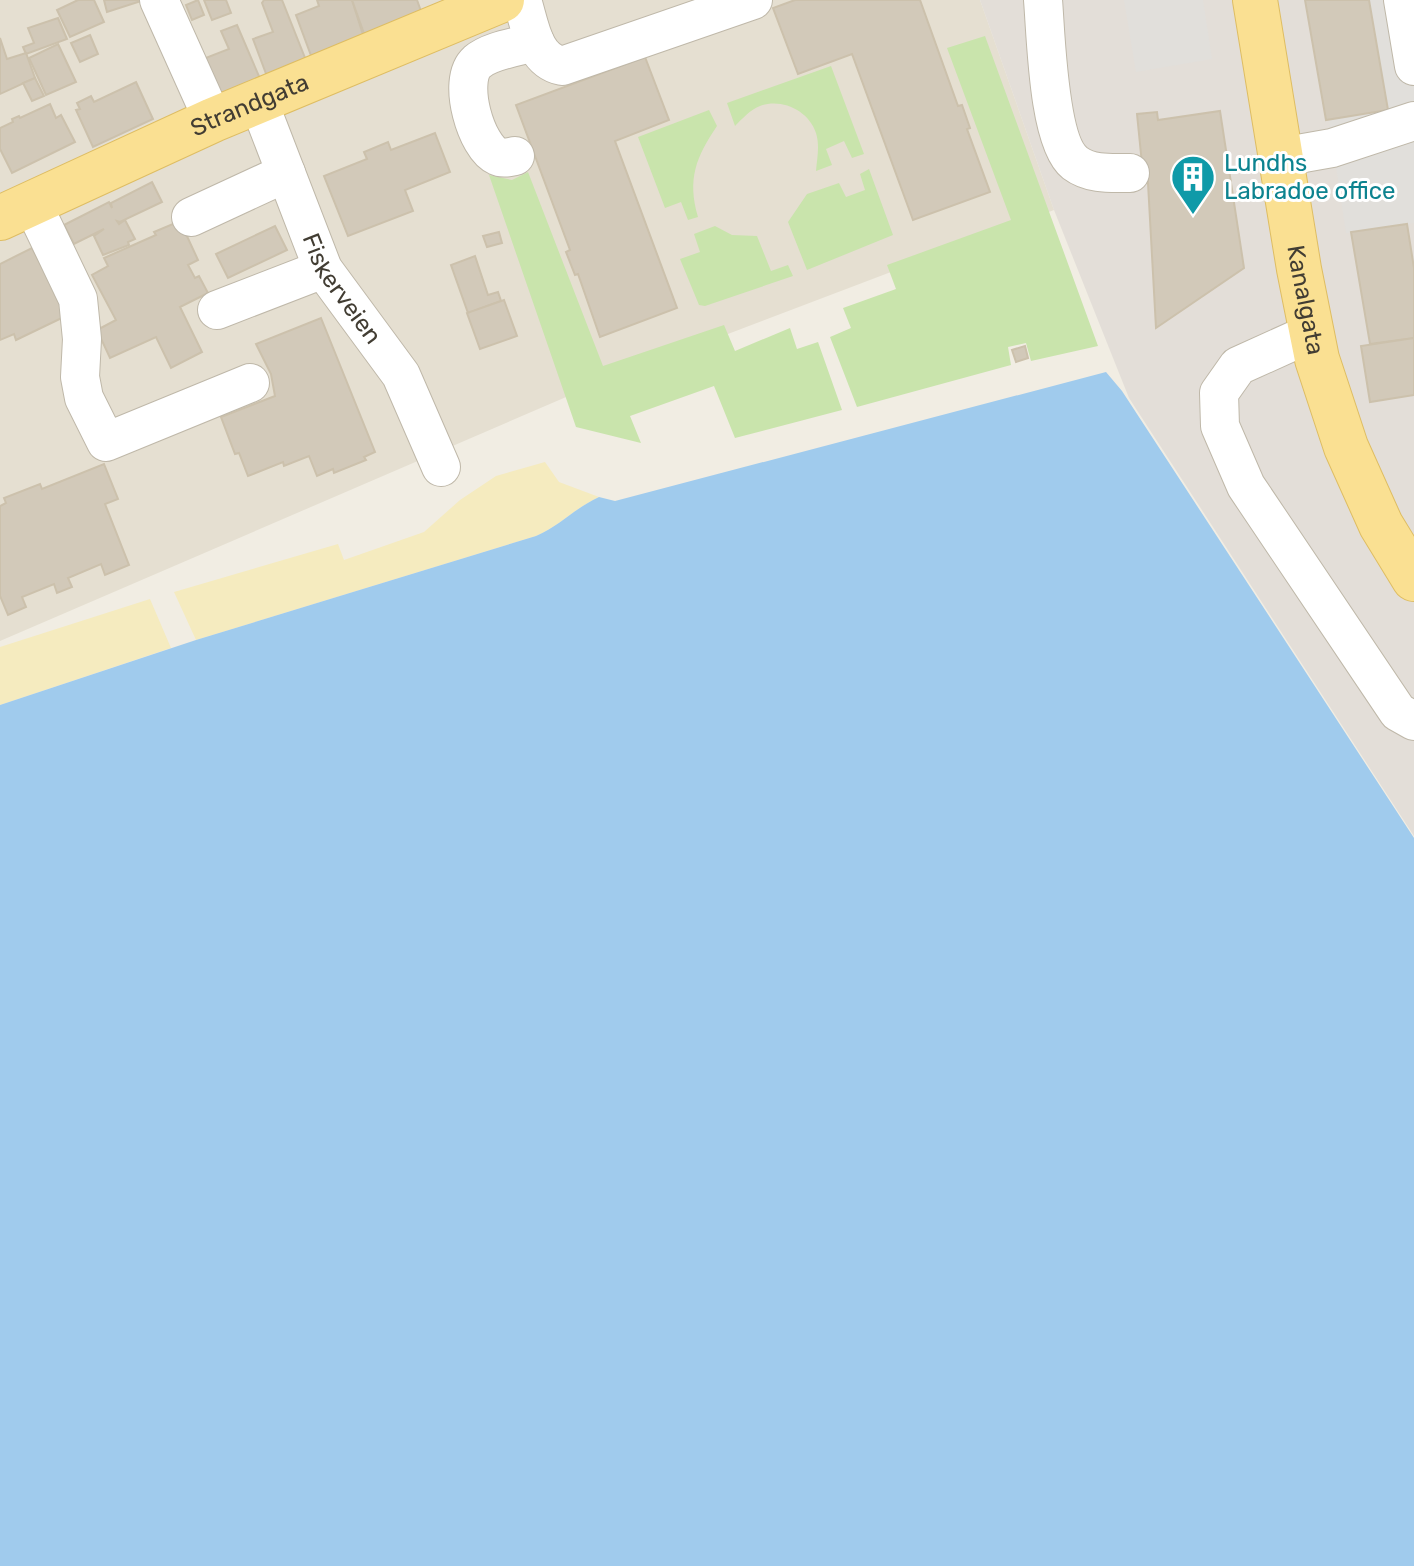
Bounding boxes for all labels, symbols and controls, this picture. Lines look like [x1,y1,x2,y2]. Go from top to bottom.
street label: Strandgata [186,68,313,142]
place label: Lundhs Labradoe office [1224,149,1395,205]
building icon: Lundhs Labradoe office [1169,153,1217,216]
street label: Fiskerveien [297,229,387,349]
street label: Kanalgata [1281,243,1330,357]

